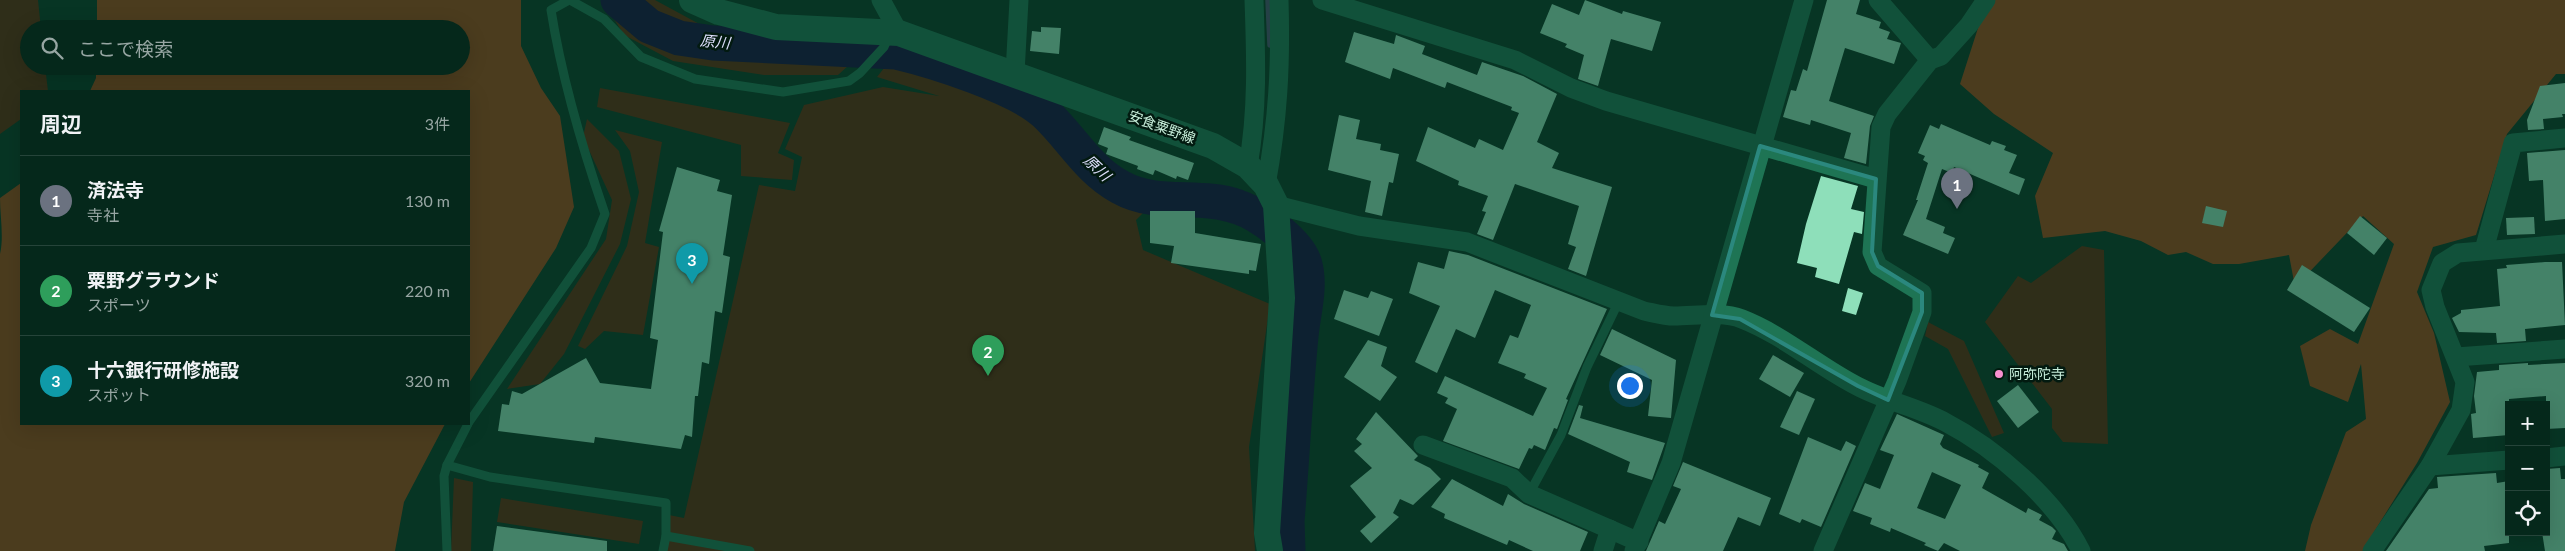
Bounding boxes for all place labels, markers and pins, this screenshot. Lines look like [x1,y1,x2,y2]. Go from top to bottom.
pin: 1 [1941,168,1973,209]
pin: 3 [676,243,708,284]
pin: 2 [972,335,1004,376]
place label: 阿弥陀寺 [2009,365,2065,382]
marker: 阿弥陀寺 [1993,368,2005,380]

